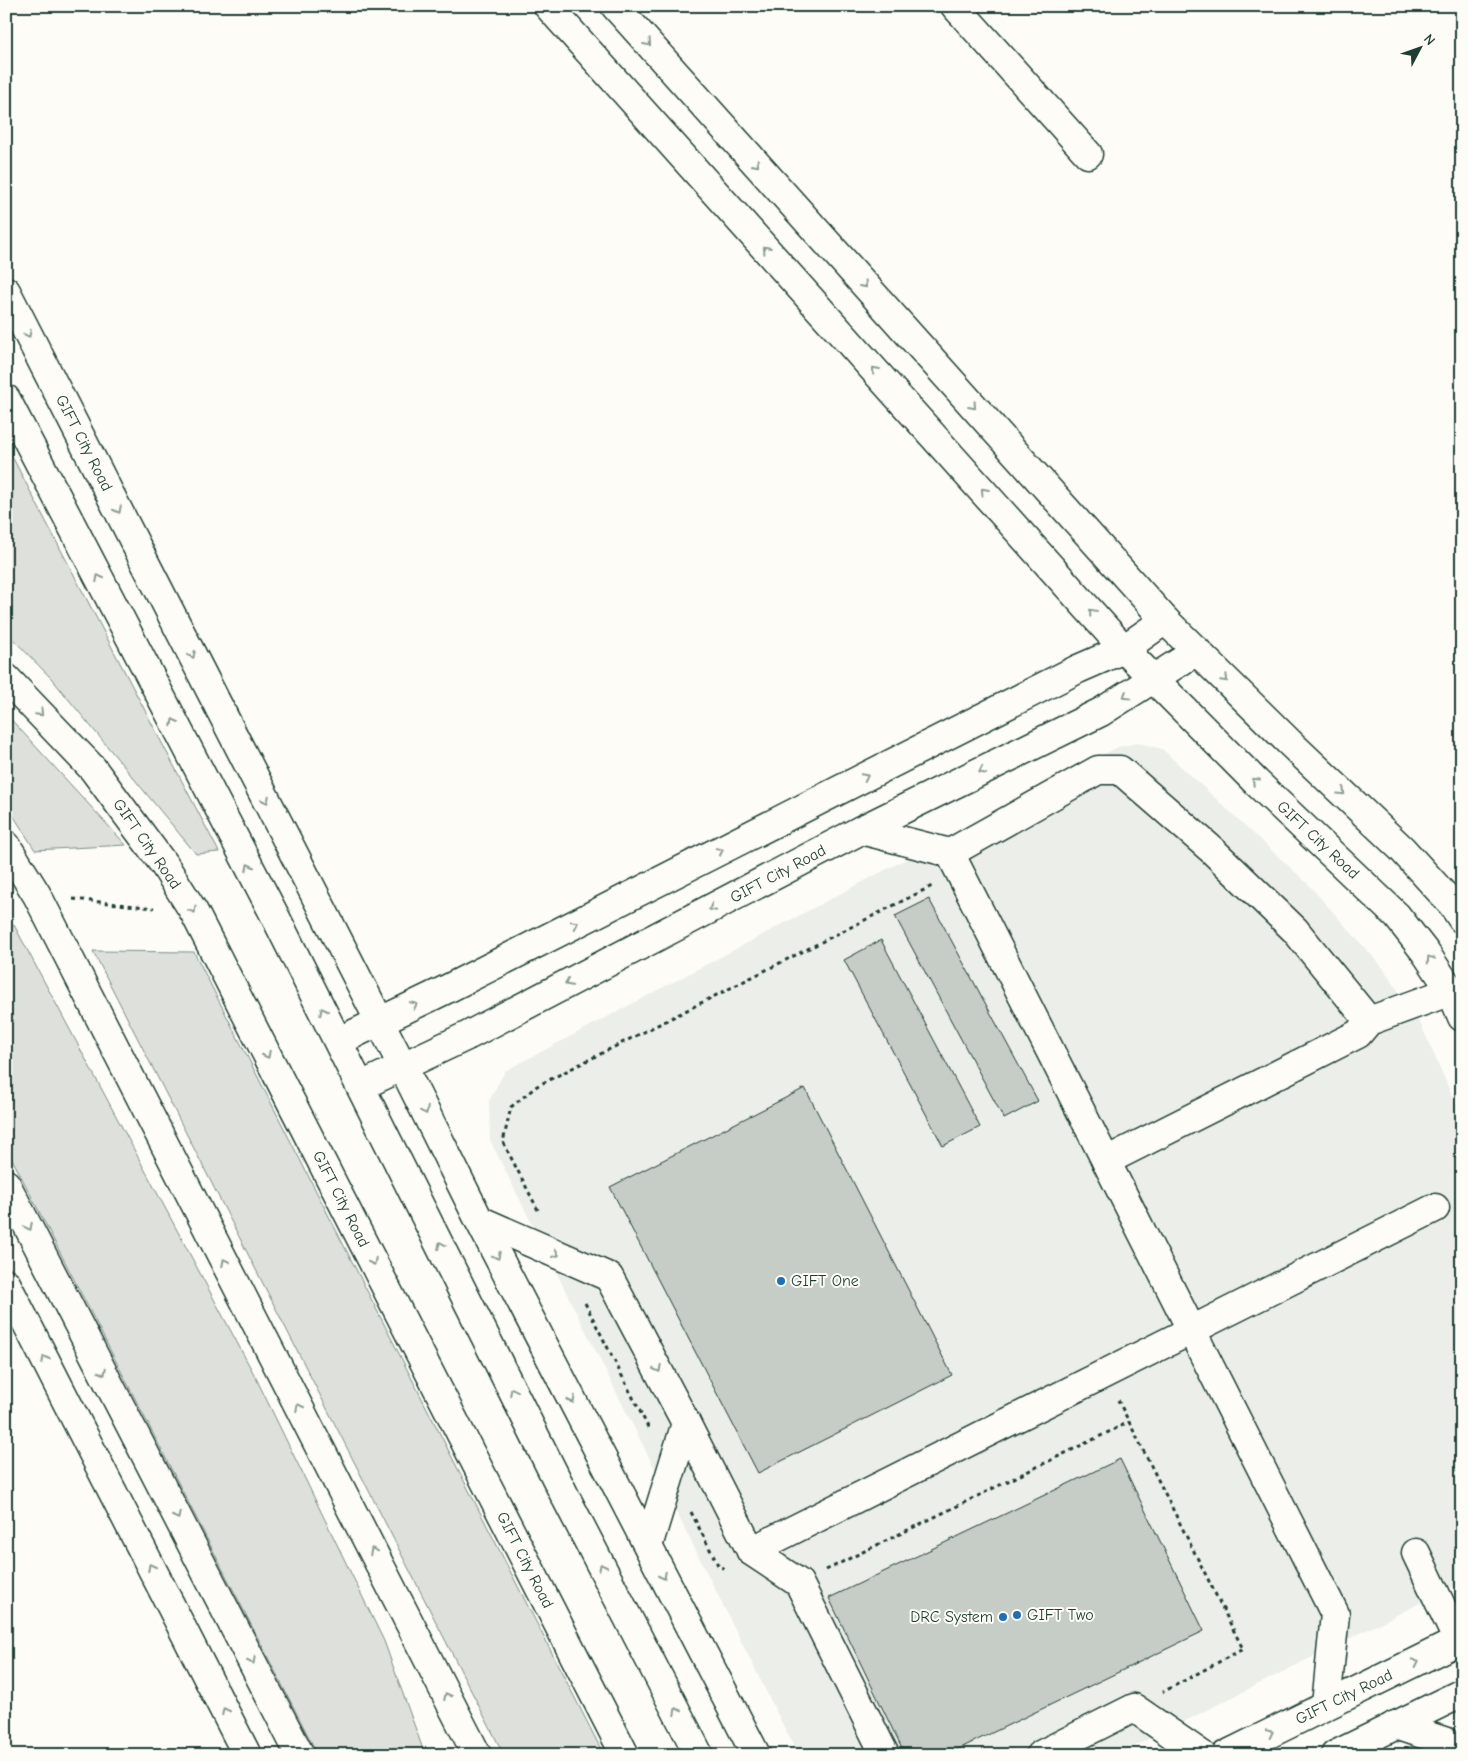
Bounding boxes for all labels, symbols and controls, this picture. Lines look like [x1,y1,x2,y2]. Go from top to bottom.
north arrow [1396,22,1446,72]
text: N [1420,31,1439,49]
one-way arrow [642,37,651,46]
one-way arrow [750,158,759,167]
one-way arrow [763,246,772,255]
one-way arrow [859,279,868,288]
one-way arrow [22,329,32,338]
one-way arrow [872,367,881,376]
street label: GIFT City Road [52,392,116,494]
one-way arrow [967,400,976,409]
one-way arrow [981,488,990,497]
one-way arrow [112,505,122,514]
one-way arrow [95,574,105,583]
one-way arrow [1089,609,1098,618]
one-way arrow [186,650,196,659]
one-way arrow [1219,673,1228,682]
one-way arrow [1123,690,1132,700]
one-way arrow [34,708,43,717]
one-way arrow [170,719,180,728]
one-way arrow [978,765,987,775]
one-way arrow [860,773,869,784]
one-way arrow [1252,778,1261,787]
one-way arrow [1336,786,1345,795]
one-way arrow [260,794,270,803]
street label: GIFT City Road [109,796,185,892]
street label: GIFT City Road [1273,797,1363,883]
street label: GIFT City Road [727,841,829,907]
one-way arrow [715,847,724,857]
one-way arrow [245,863,255,872]
one-way arrow [709,902,718,912]
one-way arrow [186,905,196,914]
one-way arrow [570,920,579,930]
one-way arrow [1427,956,1436,965]
one-way arrow [565,977,574,987]
one-way arrow [409,1001,418,1011]
one-way arrow [319,1007,329,1016]
one-way arrow [261,1050,271,1059]
one-way arrow [419,1106,429,1115]
street label: GIFT City Road [309,1148,373,1250]
one-way arrow [23,1222,33,1231]
one-way arrow [437,1241,447,1250]
one-way arrow [551,1247,560,1258]
one-way arrow [491,1251,501,1260]
one-way arrow [367,1257,377,1266]
one-way arrow [221,1258,231,1267]
place label: GIFT One [791,1272,859,1290]
marker: GIFT One [775,1275,787,1287]
one-way arrow [41,1356,51,1365]
one-way arrow [652,1364,662,1373]
one-way arrow [97,1366,107,1375]
one-way arrow [509,1387,519,1396]
one-way arrow [566,1395,576,1404]
one-way arrow [295,1403,305,1412]
street label: GIFT City Road [493,1509,557,1611]
one-way arrow [171,1511,181,1520]
one-way arrow [369,1547,379,1556]
one-way arrow [147,1563,157,1572]
one-way arrow [598,1564,608,1573]
one-way arrow [657,1570,667,1579]
place label: GIFT Two [1027,1606,1094,1624]
place label: DRC System [910,1608,993,1626]
marker: GIFT Two [1011,1609,1023,1621]
marker: DRC System [997,1611,1009,1623]
one-way arrow [246,1655,256,1664]
one-way arrow [1411,1658,1420,1668]
street label: GIFT City Road [1293,1666,1395,1728]
one-way arrow [443,1692,453,1701]
one-way arrow [221,1708,231,1717]
one-way arrow [673,1708,683,1717]
one-way arrow [1265,1729,1274,1739]

